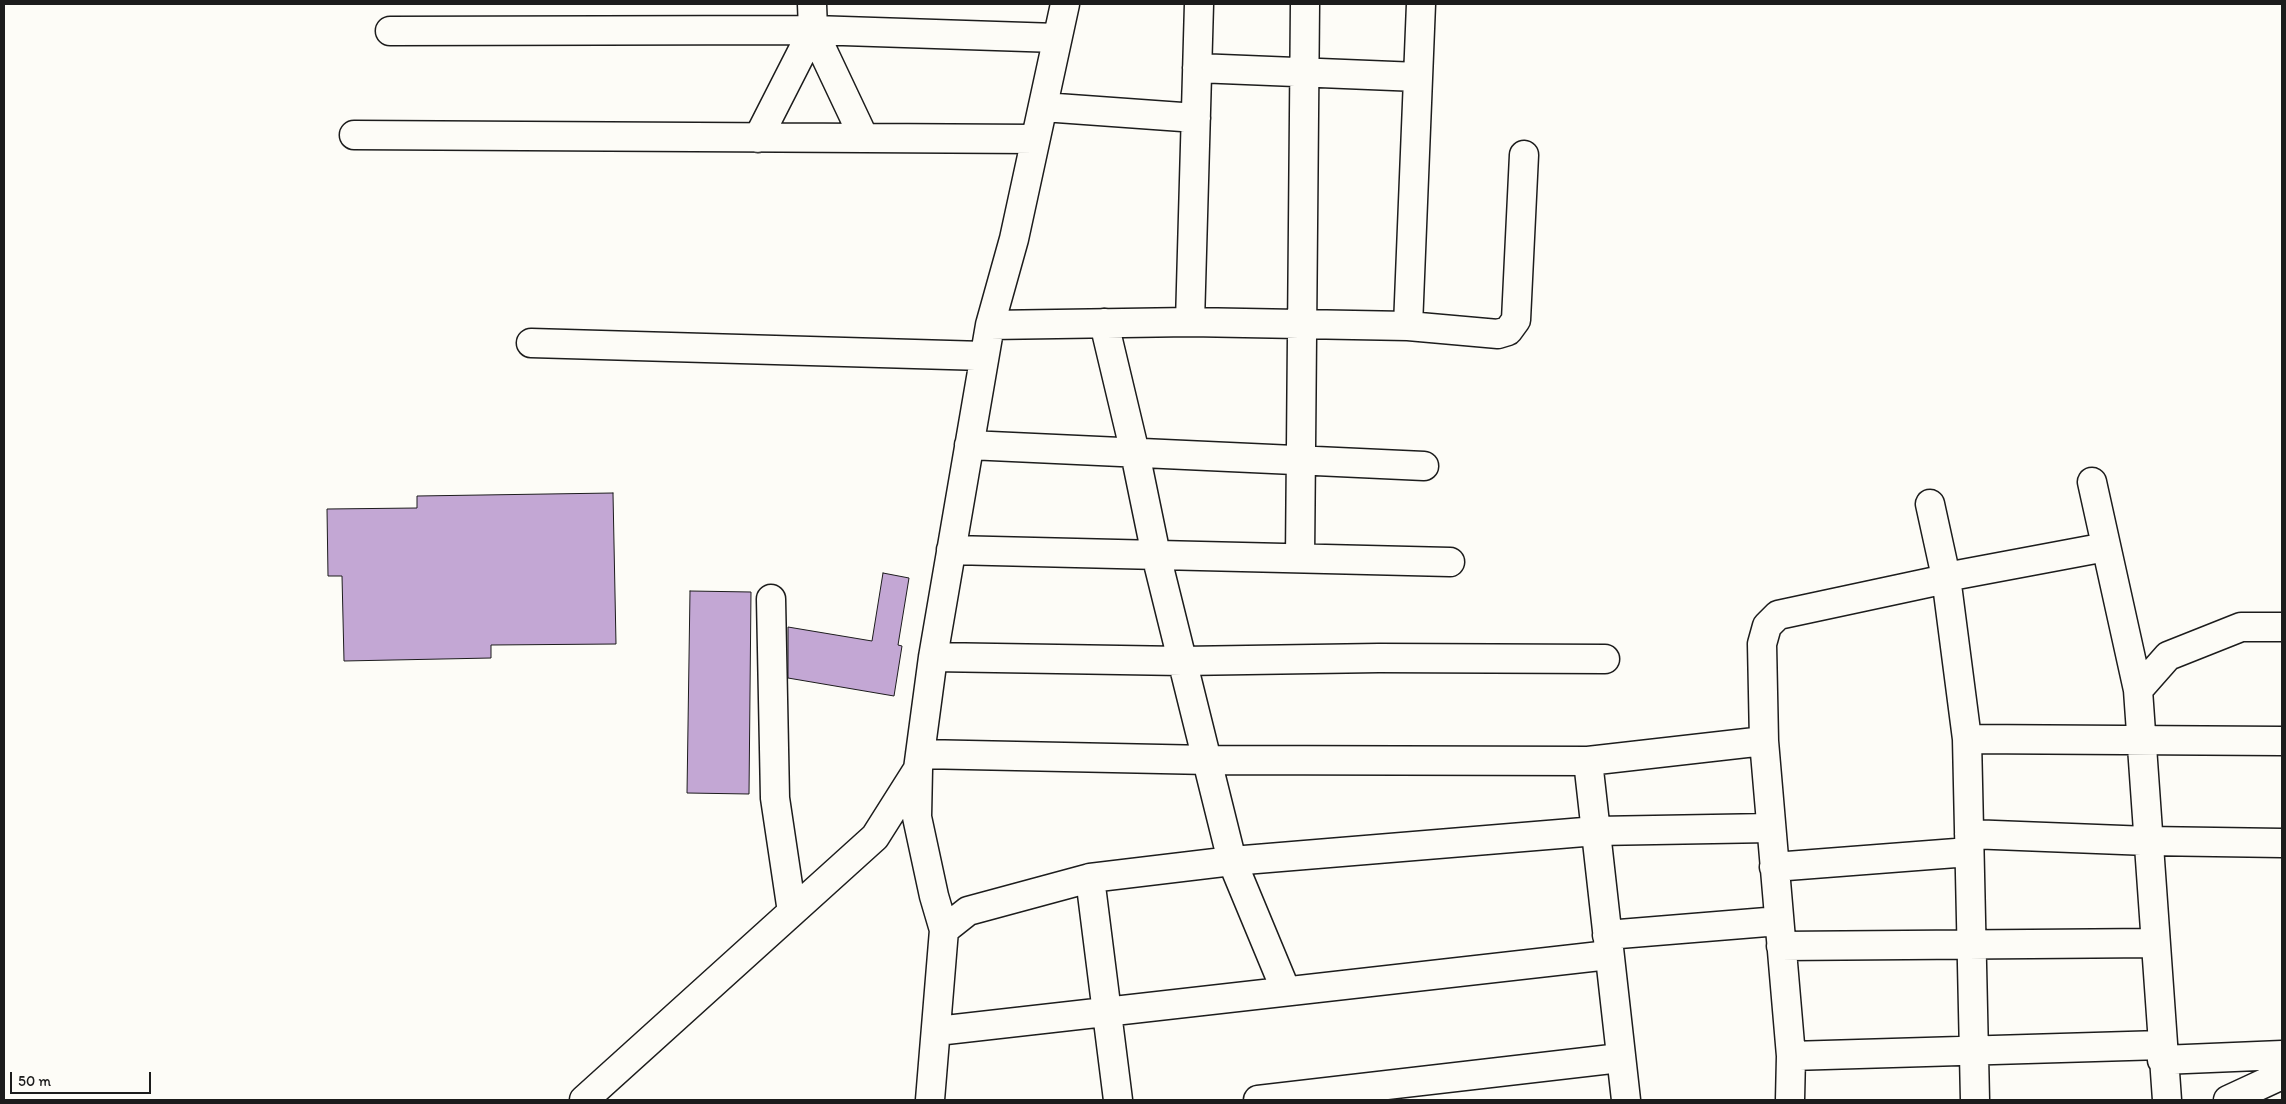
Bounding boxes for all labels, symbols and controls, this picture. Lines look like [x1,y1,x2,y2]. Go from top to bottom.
scale bar [12,1062,154,1094]
text: 50 m [18,1072,51,1090]

